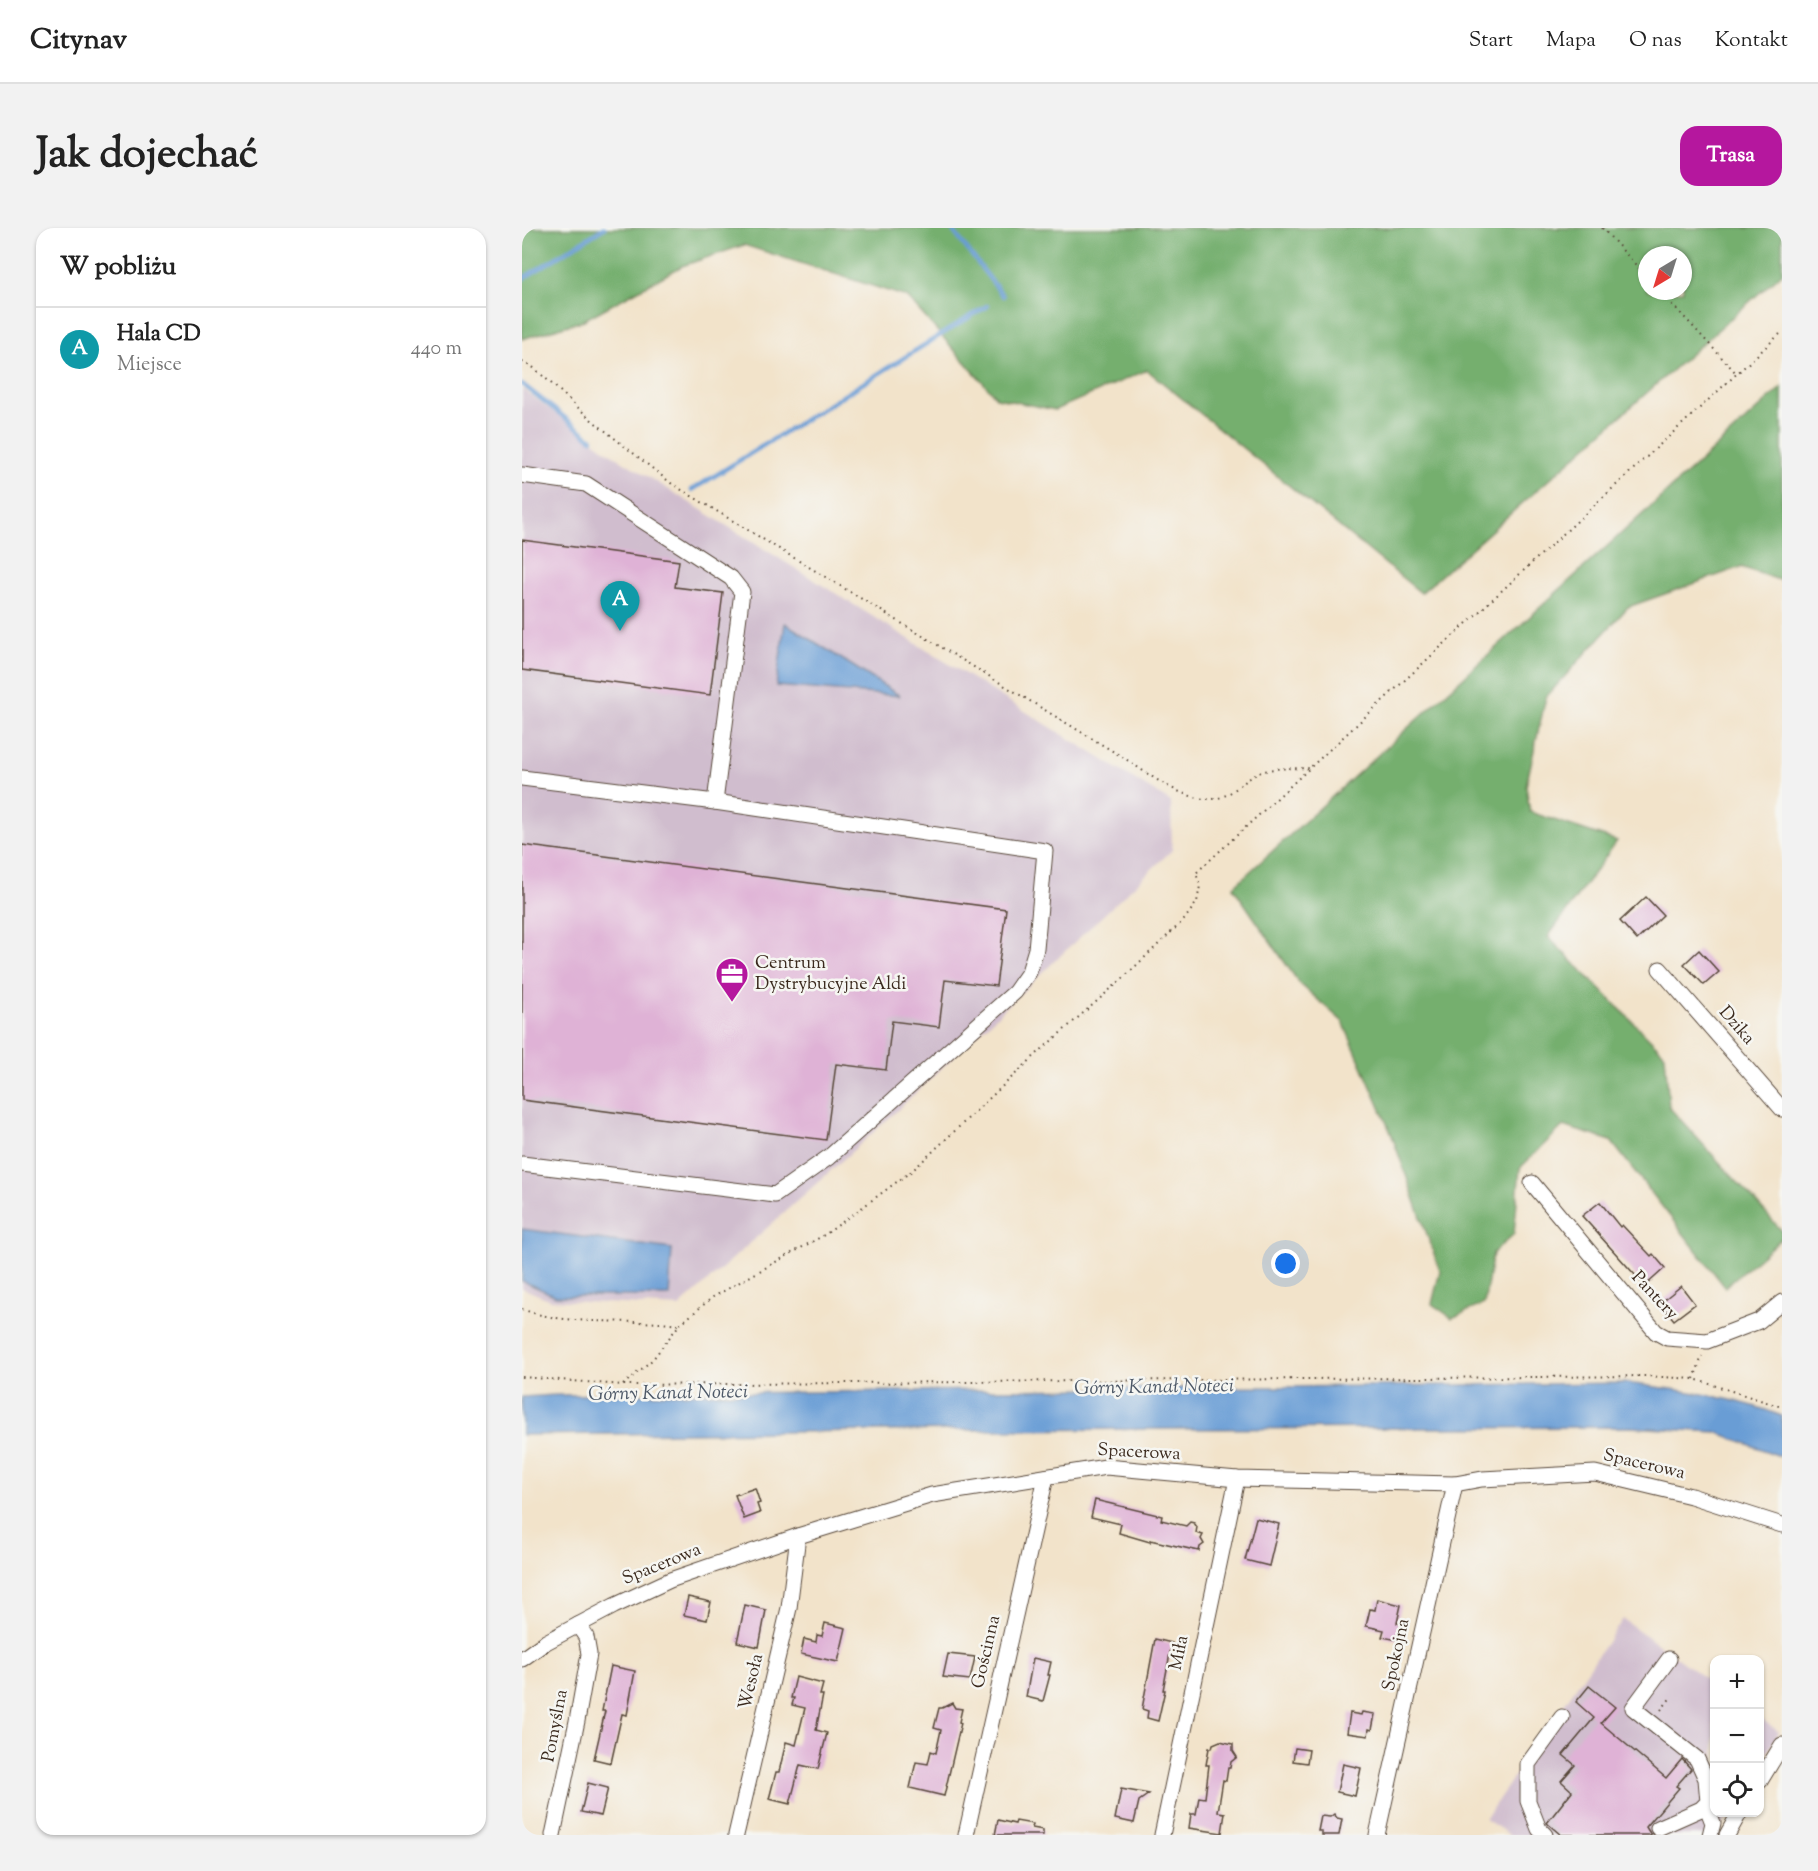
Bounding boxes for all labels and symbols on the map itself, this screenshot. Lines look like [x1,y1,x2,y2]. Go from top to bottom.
north arrow [1638,246,1692,300]
pin: A [600,582,640,631]
place label: Centrum Dystrybucyjne Aldi [755,951,906,998]
office icon: Centrum Dystrybucyjne Aldi [714,956,750,1003]
street label: Dzika [1712,1001,1760,1051]
your location [1271,1249,1300,1278]
street label: Pantery [1624,1266,1684,1326]
water label: Górny Kanał Noteci [1074,1372,1234,1404]
water label: Górny Kanał Noteci [588,1378,748,1410]
street label: Spacerowa [1097,1438,1181,1468]
street label: Spacerowa [1601,1443,1687,1487]
street label: Spacerowa [619,1537,705,1593]
street label: Gościnna [966,1613,1008,1691]
street label: Spokojna [1377,1616,1417,1694]
street label: Miła [1164,1633,1196,1673]
street label: Wesoła [733,1651,771,1713]
street label: Pomyślna [536,1687,576,1765]

